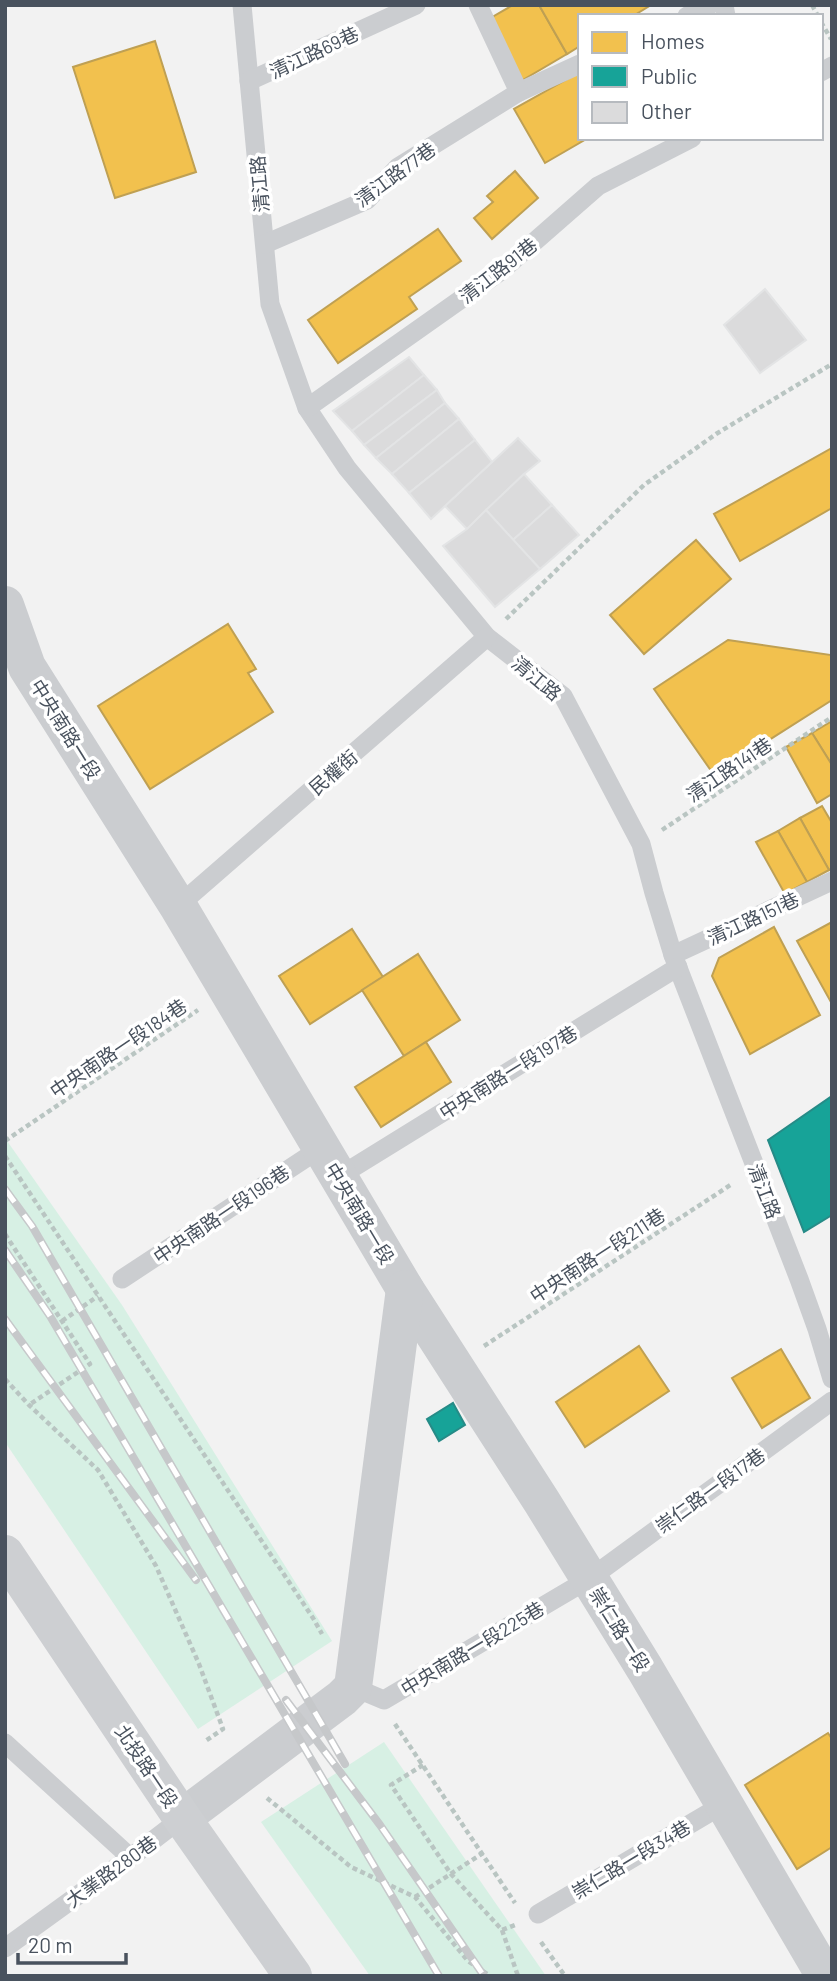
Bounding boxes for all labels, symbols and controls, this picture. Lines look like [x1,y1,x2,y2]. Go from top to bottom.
legend [578,14,823,140]
street label: 清江路69巷 [266,21,362,83]
text: Homes [641,28,705,53]
text: Public [641,63,697,88]
text: Other [641,98,692,123]
street label: 清江路77巷 [350,137,440,211]
street label: 清江路 [245,155,273,213]
street label: 清江路91巷 [455,233,541,307]
street label: 清江路 [508,651,566,705]
street label: 中央南路一段 [26,675,106,783]
street label: 清江路141巷 [682,732,776,806]
street label: 民權街 [304,745,362,799]
street label: 清江路151巷 [703,887,803,949]
street label: 中央南路一段184巷 [45,994,191,1102]
street label: 中央南路一段197巷 [435,1020,581,1124]
street label: 中央南路一段 [321,1158,399,1268]
street label: 中央南路一段196巷 [149,1160,293,1268]
street label: 清江路 [744,1160,786,1222]
street label: 中央南路一段211巷 [525,1203,669,1307]
street label: 崇仁路一段17巷 [651,1443,769,1537]
street label: 崇仁路一段 [585,1583,655,1675]
street label: 中央南路一段225巷 [396,1596,548,1700]
street label: 北投路一段 [111,1720,183,1812]
street label: 崇仁路一段34巷 [568,1815,694,1903]
street label: 大業路280巷 [61,1830,161,1912]
scale bar [18,1922,126,1966]
text: 20 m [28,1932,73,1957]

